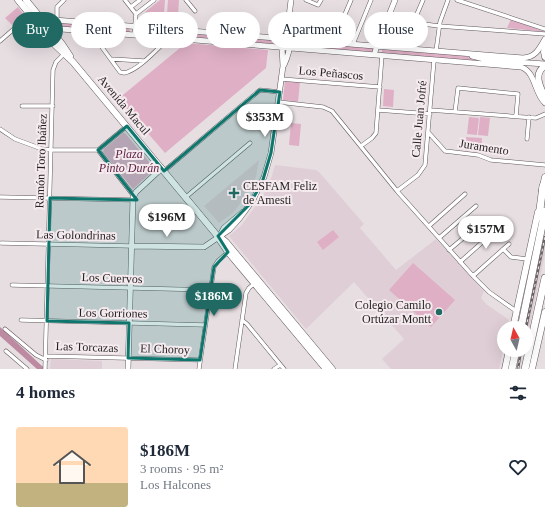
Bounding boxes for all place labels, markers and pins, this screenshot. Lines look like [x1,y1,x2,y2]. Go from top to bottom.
pin: $353M [237,104,293,138]
place label: CESFAM Feliz de Amesti [243,179,317,207]
marker: CESFAM Feliz de Amesti [228,187,240,199]
pin: $196M [139,204,195,238]
pin: $157M [458,216,514,250]
pin: $186M [186,283,242,317]
place label: Colegio Camilo Ortúzar Montt [355,298,432,326]
marker: Colegio Camilo Ortúzar Montt [434,307,444,317]

